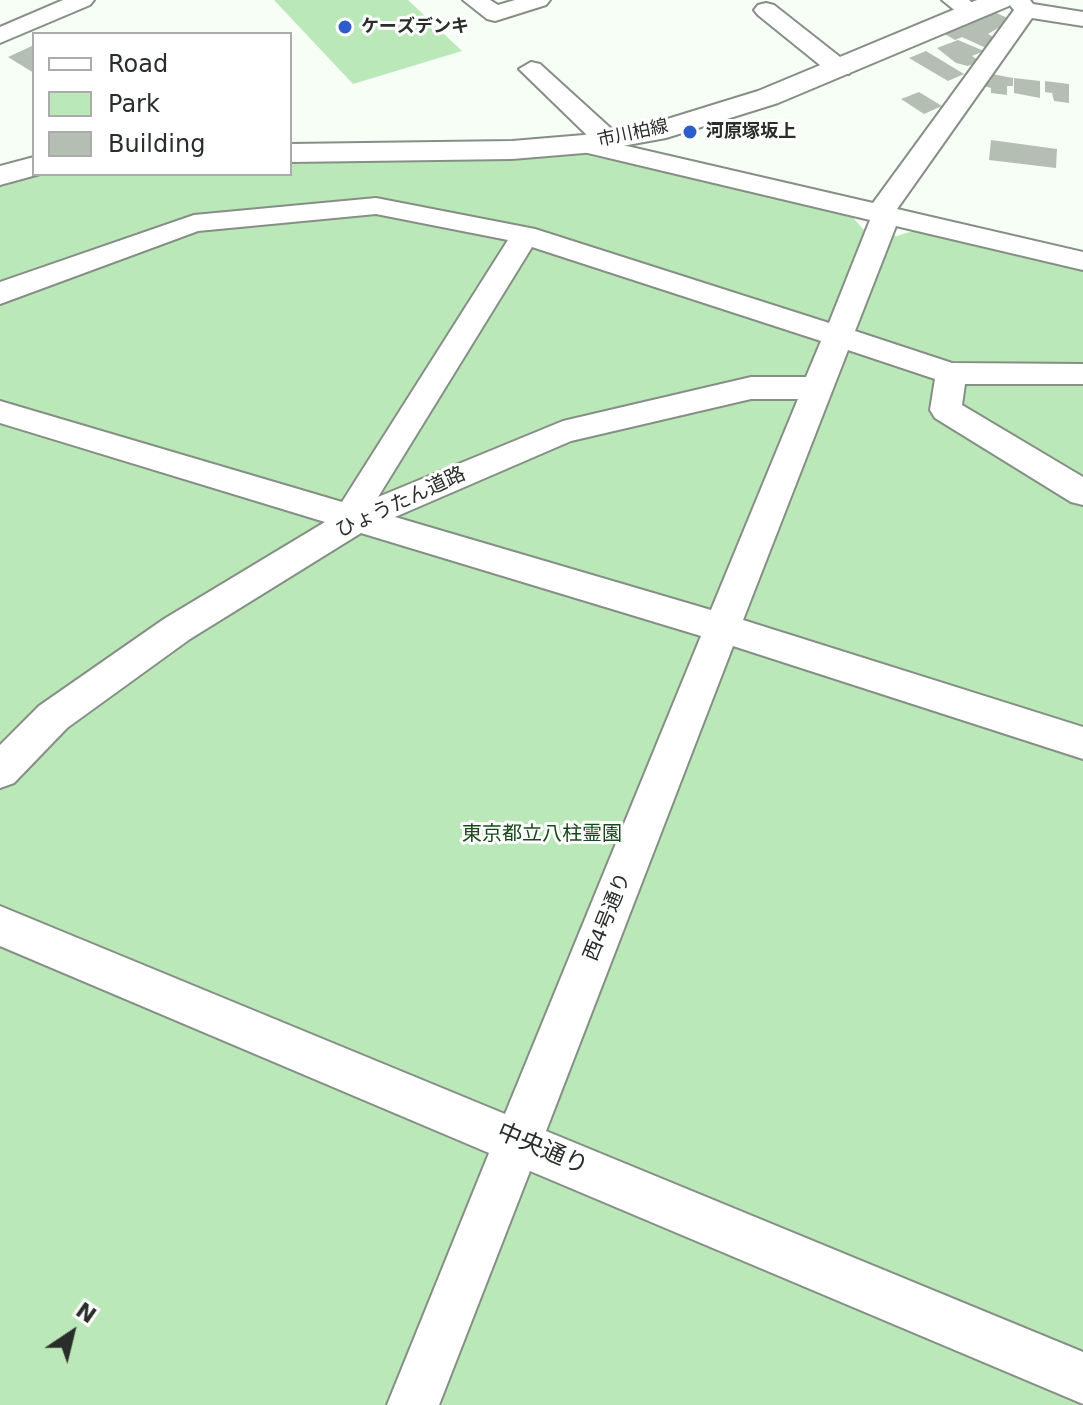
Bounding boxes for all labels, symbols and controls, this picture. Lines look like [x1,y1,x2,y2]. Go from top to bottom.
place label: ケーズデンキ [361,16,469,38]
marker: ケーズデンキ [336,18,354,36]
legend [32,32,292,176]
text: Road [108,50,168,78]
text: Park [108,90,160,118]
street label: 市川柏線 [596,116,670,152]
place label: 河原塚坂上 [706,121,796,143]
marker: 河原塚坂上 [681,123,699,141]
text: Building [108,130,205,158]
street label: ひょうたん道路 [332,463,470,543]
park label: 東京都立八柱霊園 [462,823,622,847]
street label: 西4号通り [580,870,636,964]
street label: 中央通り [492,1118,592,1182]
north arrow [32,1293,112,1373]
text: N [71,1297,101,1328]

